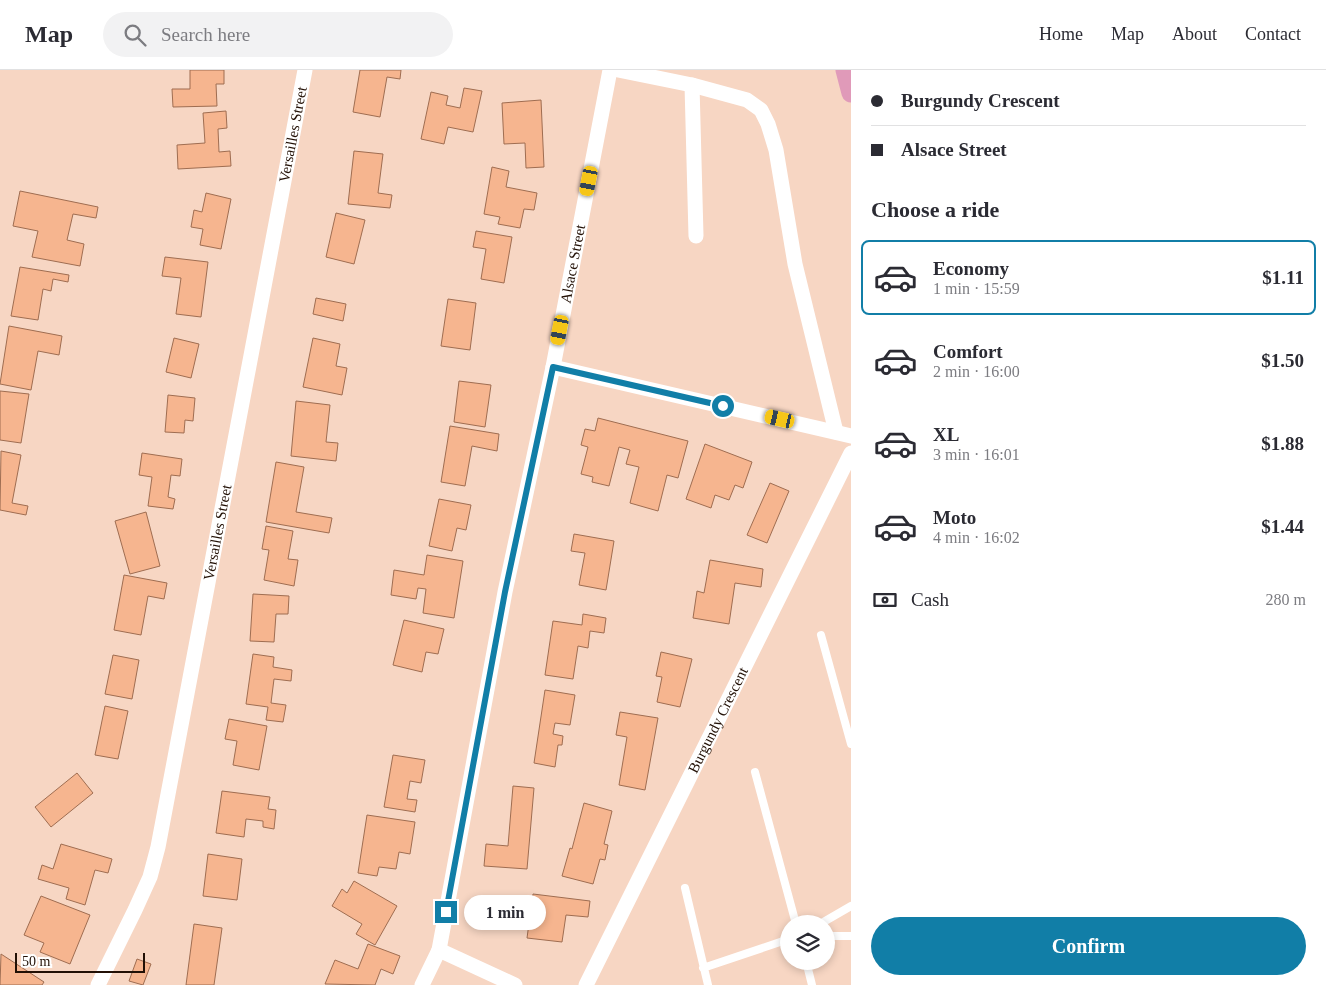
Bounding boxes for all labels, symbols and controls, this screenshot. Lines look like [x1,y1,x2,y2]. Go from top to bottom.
search box [103,12,453,57]
text: Map [25,21,73,47]
icon: search [121,21,149,49]
text: Search here [161,24,250,45]
text: Home [1039,24,1083,44]
text: Map [1111,24,1144,44]
text: About [1172,24,1217,44]
text: Contact [1245,24,1301,44]
street label: Versailles Street [276,85,310,184]
text: Burgundy Crescent [901,90,1060,111]
text: Alsace Street [901,139,1007,160]
car [578,165,599,197]
text: Choose a ride [871,197,999,222]
street label: Alsace Street [557,222,588,305]
icon: car [873,255,918,300]
text: Economy [933,258,1009,279]
text: $1.11 [1262,267,1304,288]
text: 1 min · 15:59 [933,280,1020,297]
car [549,314,570,346]
icon: car [873,338,918,383]
text: Comfort [933,341,1003,362]
text: $1.50 [1261,350,1304,371]
text: 2 min · 16:00 [933,363,1020,380]
route start [712,395,734,417]
car [763,408,796,430]
icon: car [873,421,918,466]
text: XL [933,424,959,445]
text: $1.88 [1261,433,1304,454]
text: 3 min · 16:01 [933,446,1020,463]
street label: Versailles Street [201,482,235,582]
icon: car [873,504,918,549]
text: Moto [933,507,976,528]
text: $1.44 [1261,516,1304,537]
text: 4 min · 16:02 [933,529,1020,546]
icon: cash [871,586,899,614]
text: Cash [911,589,949,610]
text: 280 m [1266,591,1306,608]
street label: Burgundy Crescent [685,664,751,776]
callout: 1 min [464,894,546,930]
route end [435,901,457,923]
text: 1 min [486,904,524,921]
map controls [780,915,835,970]
button: layers [780,915,835,970]
button: Confirm [871,917,1306,975]
scale bar [15,950,145,973]
text: 50 m [22,954,50,969]

